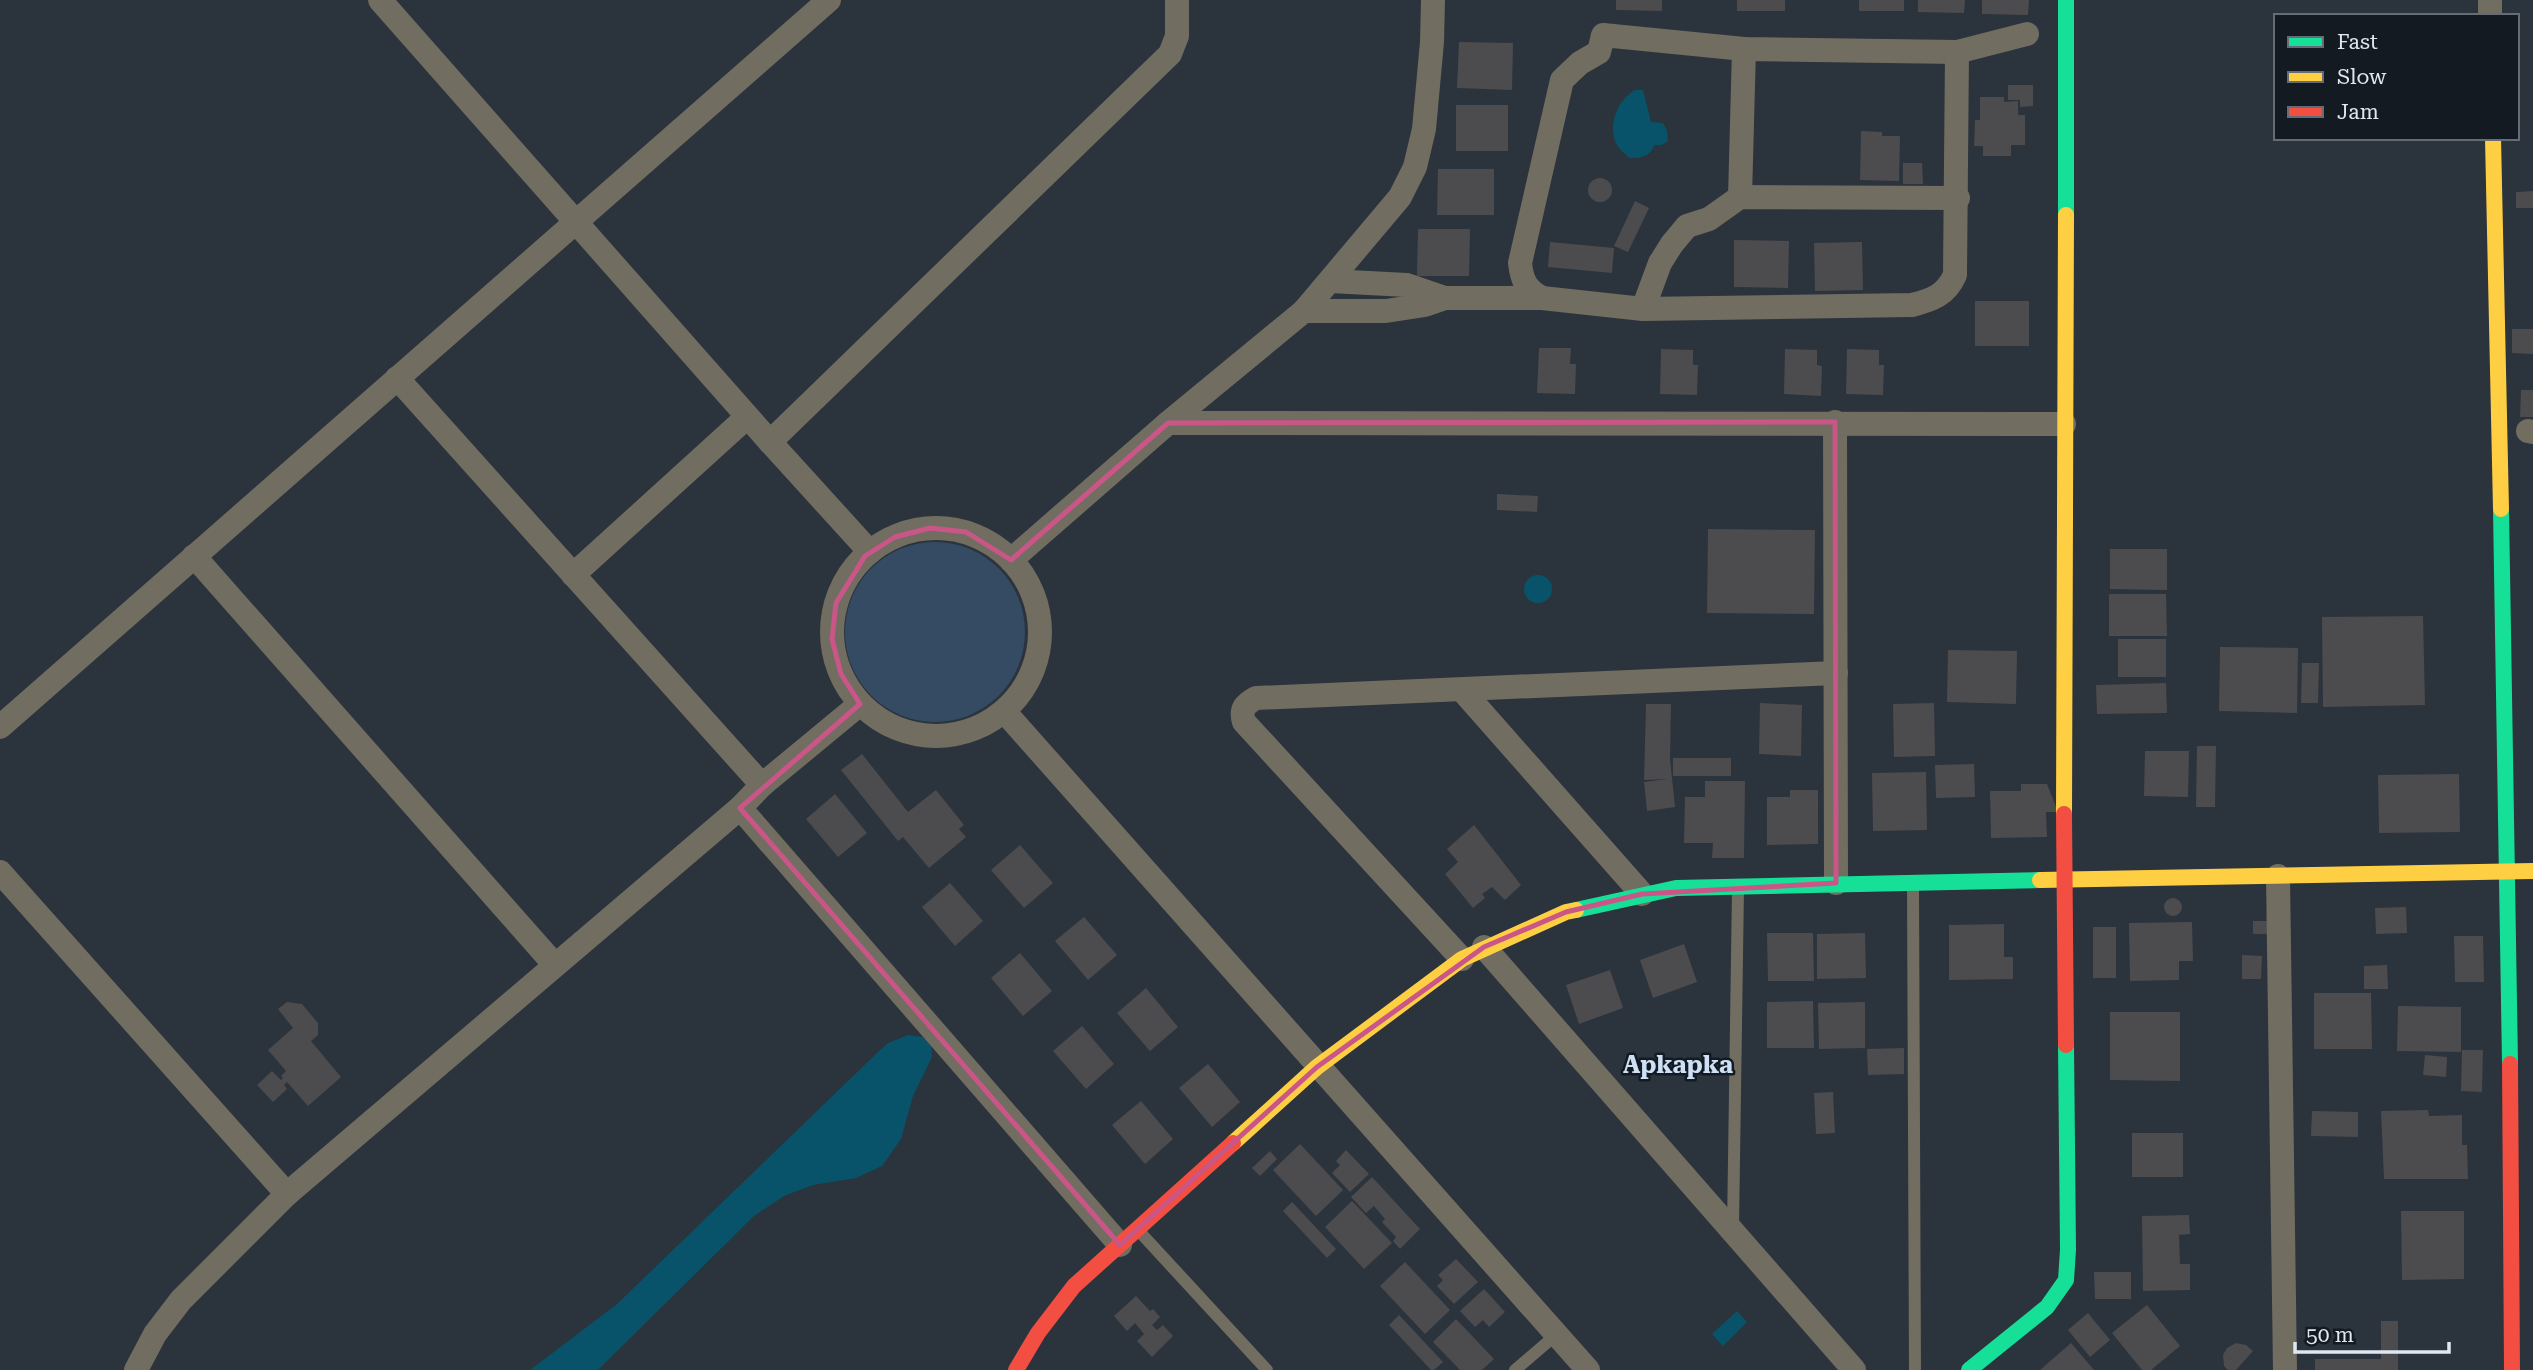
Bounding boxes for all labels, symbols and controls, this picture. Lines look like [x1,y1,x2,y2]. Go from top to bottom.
legend [2274,14,2519,140]
text: Fast [2337,30,2378,54]
text: Slow [2337,65,2387,89]
text: Jam [2337,100,2379,124]
district label: Apkapka [1623,1051,1733,1079]
scale bar [2295,1310,2449,1354]
text: 50 m [2306,1323,2354,1347]

